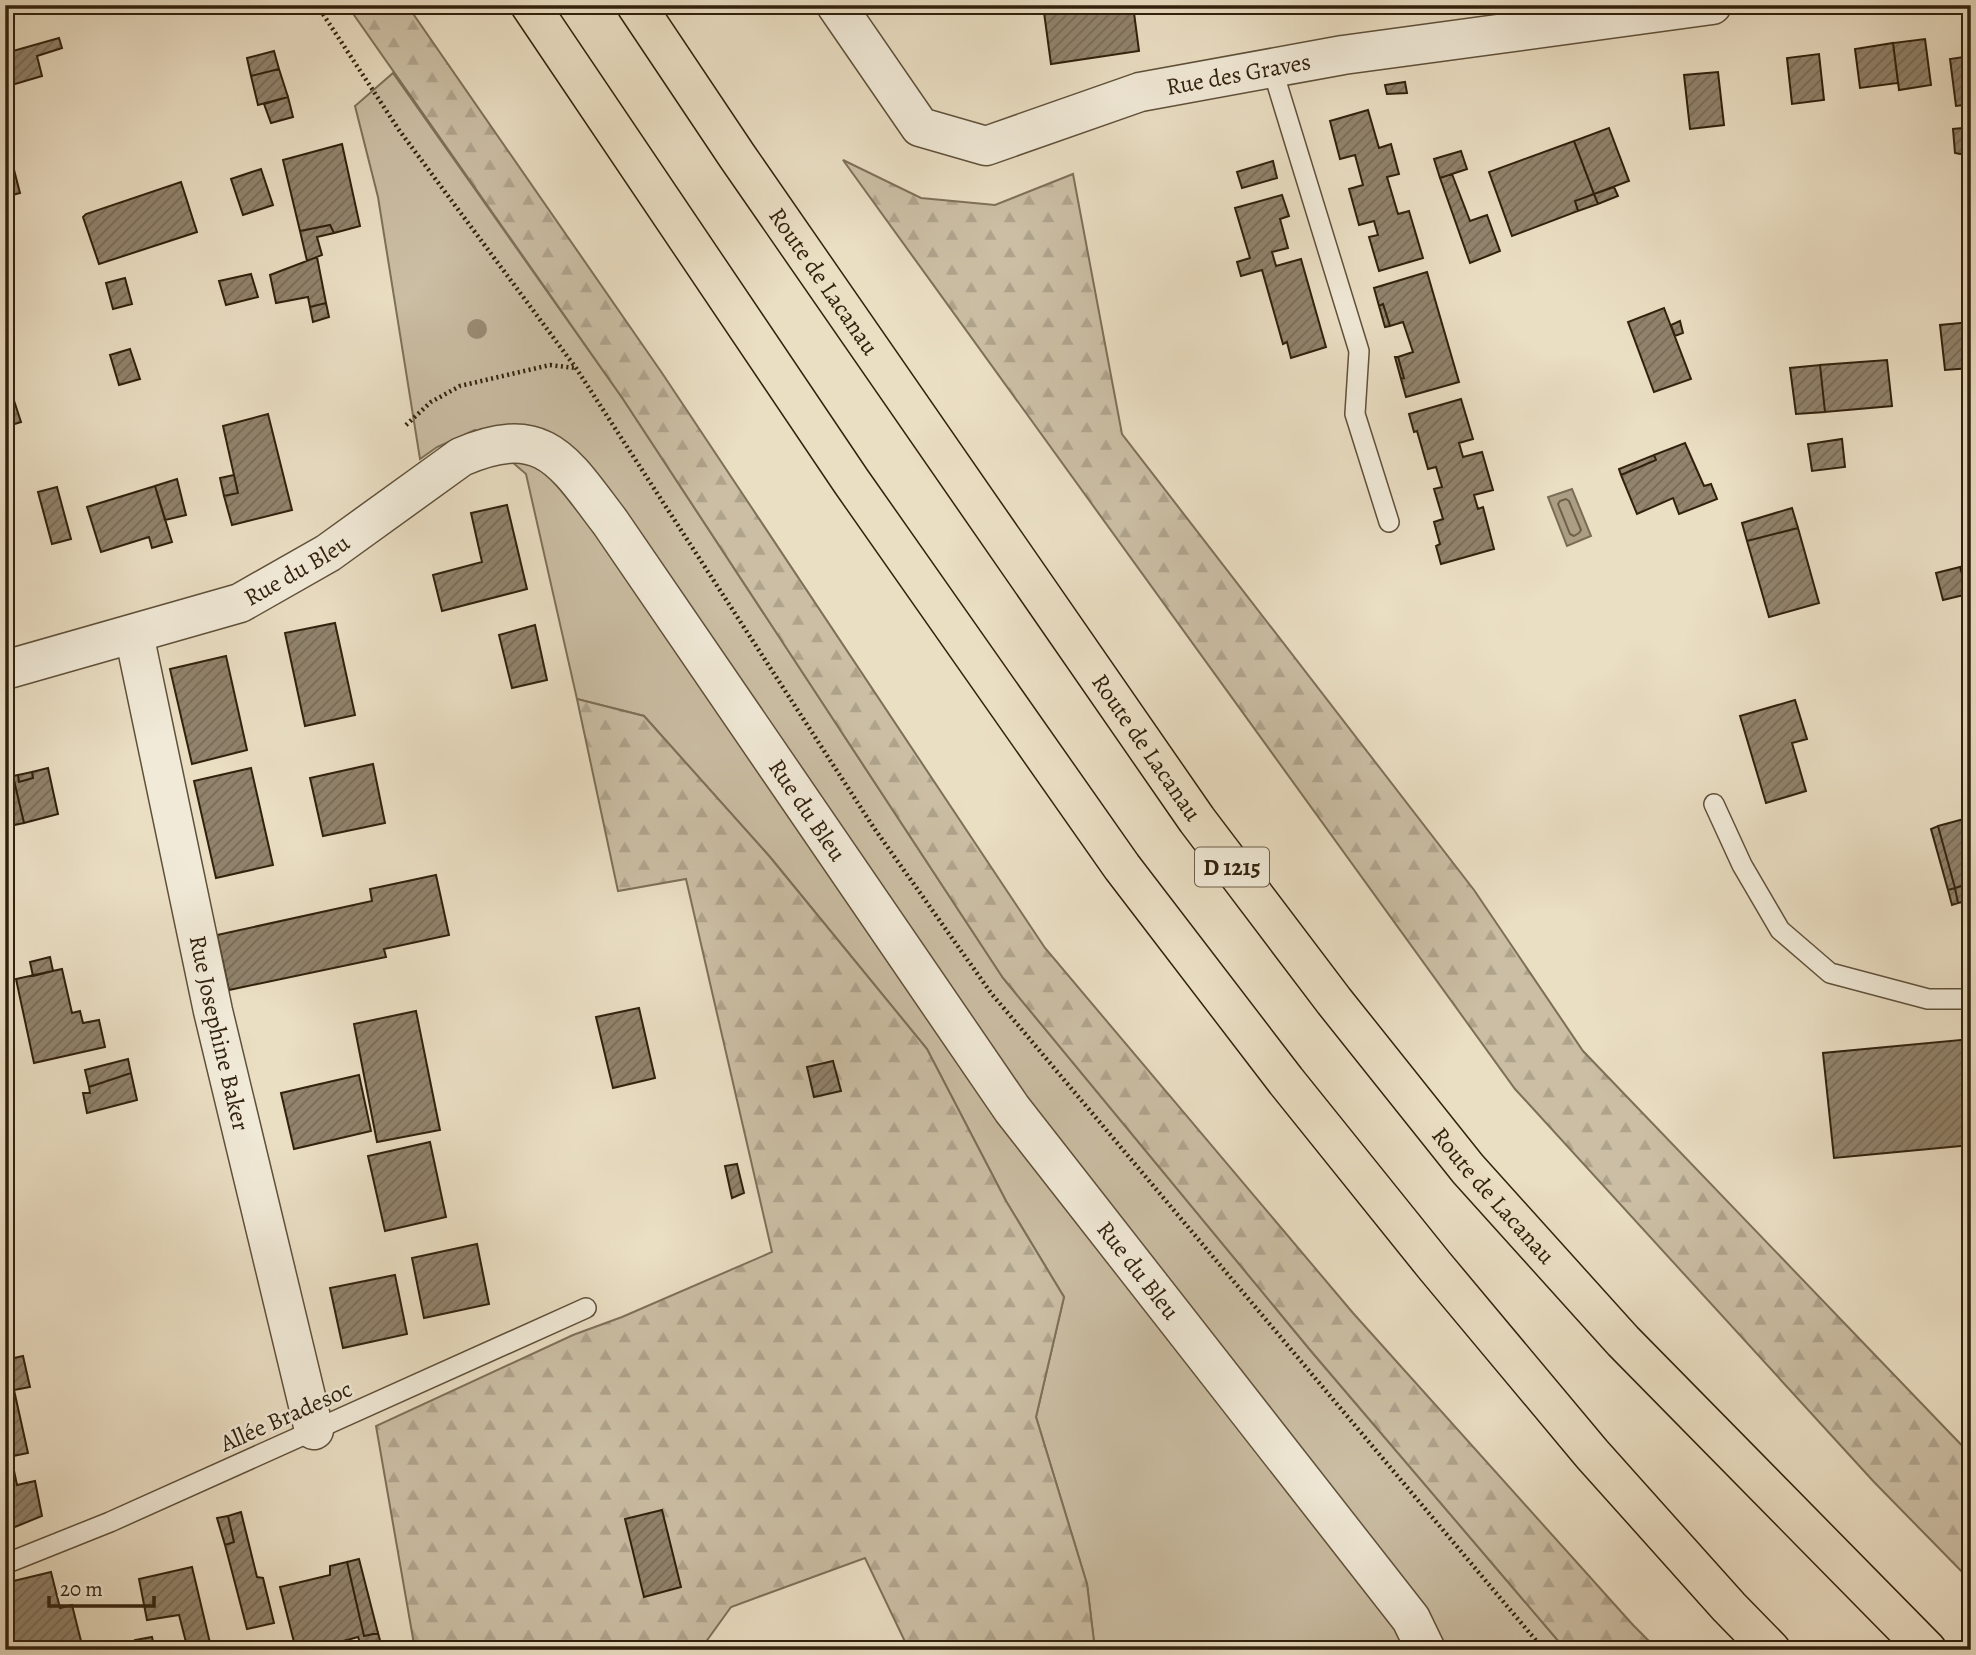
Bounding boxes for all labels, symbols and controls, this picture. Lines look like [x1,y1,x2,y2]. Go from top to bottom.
street label: Rue des Graves [1163,45,1313,103]
street label: Route de Lacanau [761,201,886,361]
street label: Rue du Bleu [238,527,356,613]
street label: Route de Lacanau [1084,667,1209,827]
street label: Rue du Bleu [761,753,854,867]
road number: D 1215 [1195,848,1269,887]
street label: Rue Josephine Baker [182,932,257,1134]
street label: Route de Lacanau [1425,1120,1562,1271]
street label: Rue du Bleu [1089,1214,1187,1326]
street label: Allée Bradesoc [214,1373,357,1460]
scale bar [49,1564,154,1608]
text: 20 m [60,1575,103,1603]

